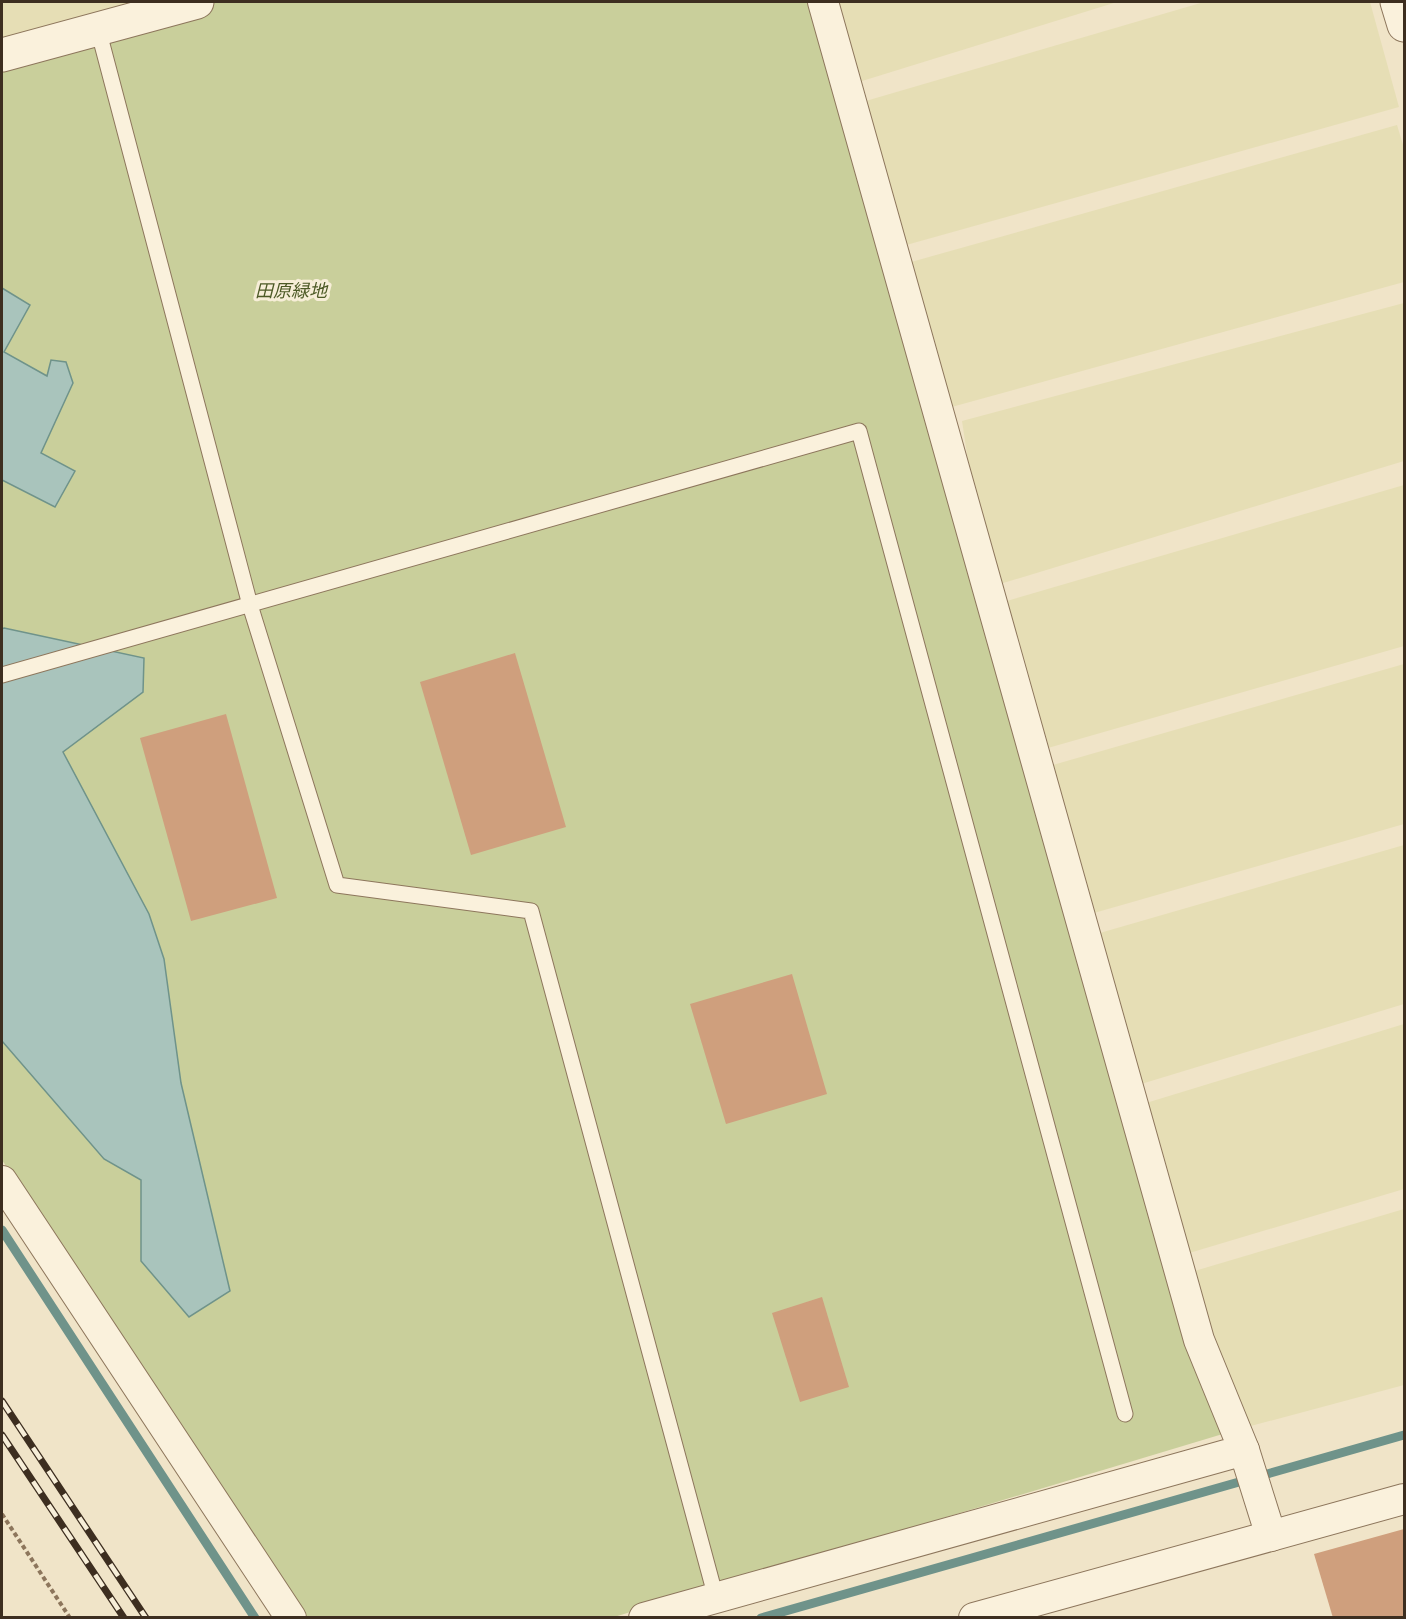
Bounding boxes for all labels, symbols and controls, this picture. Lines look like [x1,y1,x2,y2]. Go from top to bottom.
park label: 田原緑地 [255,280,329,302]

